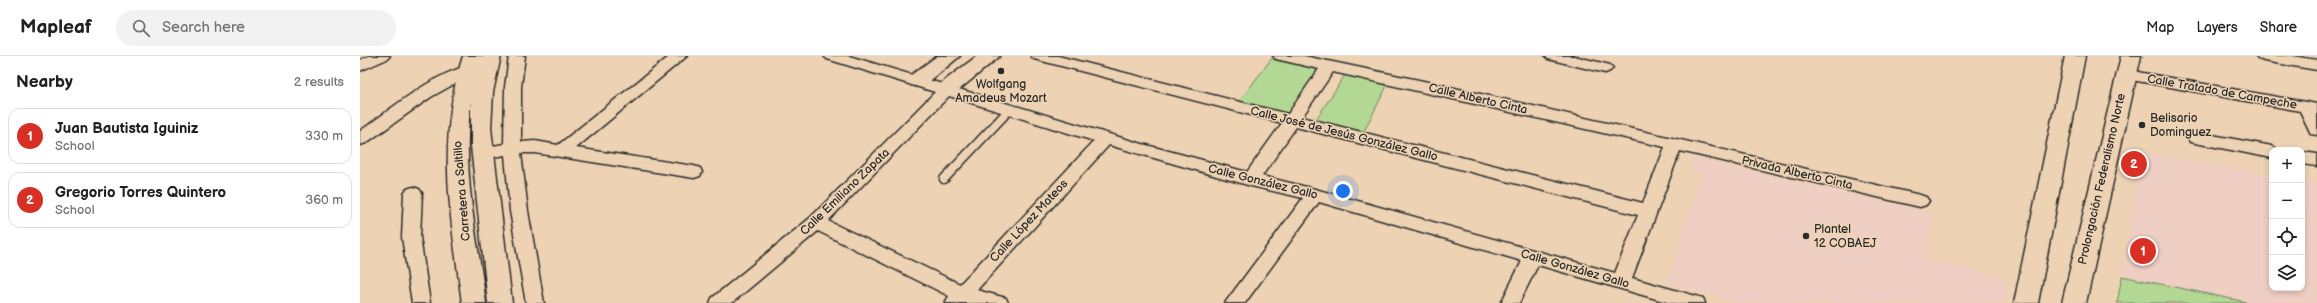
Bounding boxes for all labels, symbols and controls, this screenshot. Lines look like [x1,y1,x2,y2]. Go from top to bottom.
search box [116,10,396,46]
text: Mapleaf [20,16,92,39]
icon: search [130,17,152,39]
text: Search here [162,18,245,37]
text: Map [2146,19,2174,36]
text: Layers [2196,19,2238,36]
text: Share [2260,19,2297,36]
marker: Wolfgang Amadeus Mozart [996,66,1006,76]
street label: Calle Tratado de Campeche [2146,71,2298,113]
text: Nearby [16,72,73,92]
text: 2 results [294,74,344,90]
place label: Wolfgang Amadeus Mozart [955,77,1047,106]
street label: Calle Alberto Cinta [1427,80,1529,118]
street label: Prolongación Federalismo Norte [2075,92,2129,266]
street label: Calle José de Jesús González Gallo [1249,103,1439,165]
place label: Belisario Dominguez [2150,111,2212,140]
text: Juan Bautista Iguiniz [55,119,198,138]
marker: Belisario Dominguez [2137,120,2147,130]
text: 1 [27,128,33,144]
text: 330 m [305,128,343,144]
text: School [55,138,95,154]
street label: Carretera a Saltillo [450,140,474,242]
street label: Calle Emiliano Zapata [797,145,893,239]
map controls [2269,147,2305,291]
button: + [2269,147,2305,183]
pin: 2 [2121,149,2147,179]
street label: Privada Alberto Cinta [1740,153,1854,193]
street label: Calle González Gallo [1207,161,1320,203]
street label: Calle López Mateos [987,176,1071,266]
your location [1333,181,1353,201]
text: Gregorio Torres Quintero [55,183,226,202]
button: − [2269,183,2305,219]
text: 2 [26,192,34,208]
text: 360 m [305,192,343,208]
text: School [55,202,95,218]
button: locate [2269,219,2305,255]
place label: Plantel 12 COBAEJ [1814,222,1877,251]
marker: Plantel 12 COBAEJ [1801,231,1811,241]
pin: 1 [2130,236,2156,266]
street label: Calle González Gallo [1519,246,1631,292]
button: layers [2269,255,2305,291]

